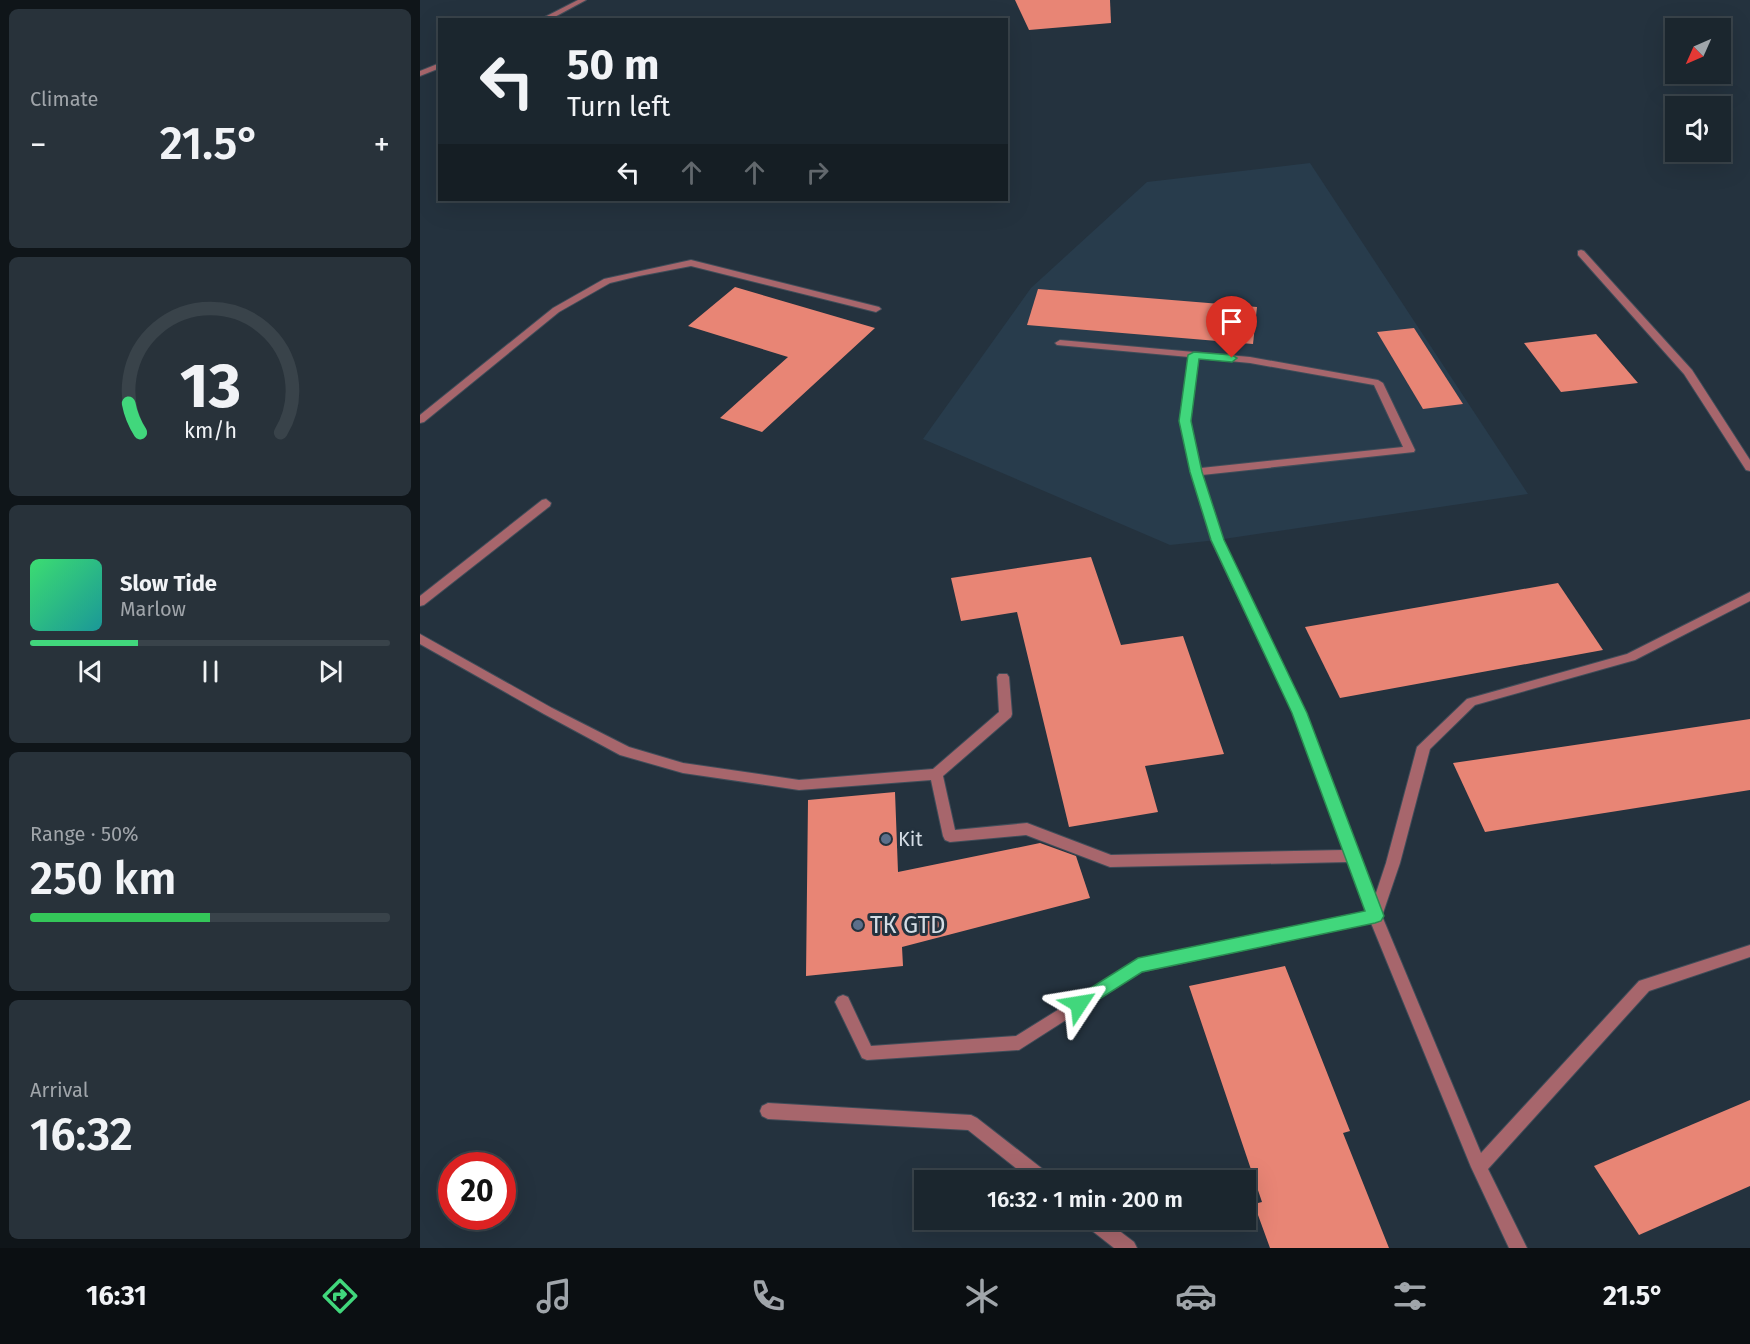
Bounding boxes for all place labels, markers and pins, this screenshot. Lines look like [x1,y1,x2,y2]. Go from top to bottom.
pin [1206,296,1257,358]
place label: Kit [898,827,923,851]
marker: Kit [879,832,893,846]
place label: ТК GTD [870,911,945,939]
marker: ТК GTD [851,918,865,932]

